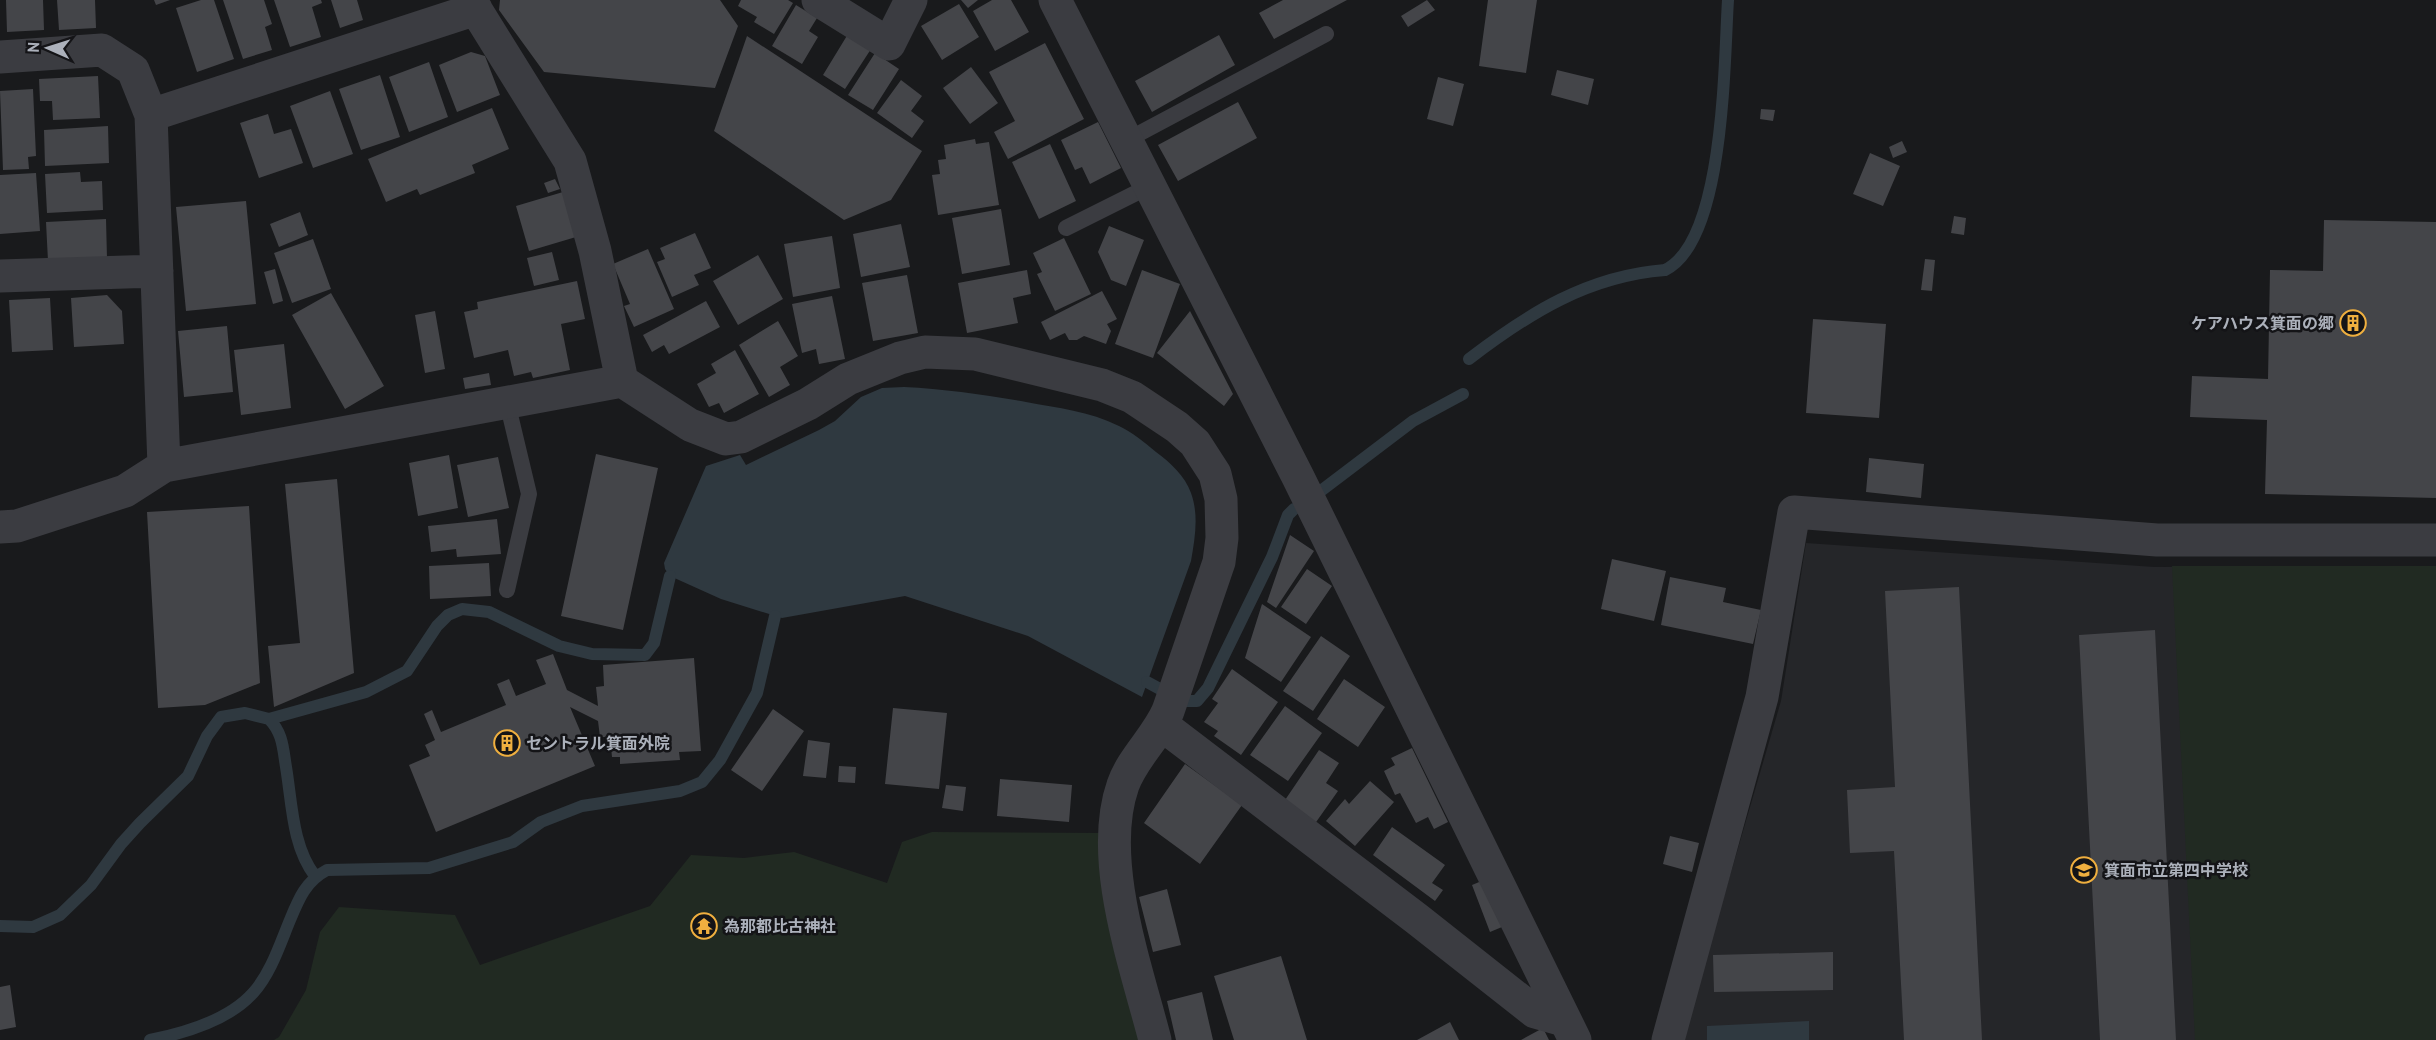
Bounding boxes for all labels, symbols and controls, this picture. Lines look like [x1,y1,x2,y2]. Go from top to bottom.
north arrow [18,18,78,78]
text: N [23,41,43,53]
building icon: ケアハウス箕面の郷 [2338,308,2368,338]
place label: ケアハウス箕面の郷 [2191,313,2334,333]
building icon: セントラル箕面外院 [492,728,522,758]
place label: セントラル箕面外院 [526,733,670,753]
school or university icon: 箕面市立第四中学校 [2069,855,2099,885]
place label: 箕面市立第四中学校 [2104,860,2248,880]
temple icon: 為那都比古神社 [689,911,719,941]
place label: 為那都比古神社 [724,916,836,936]

